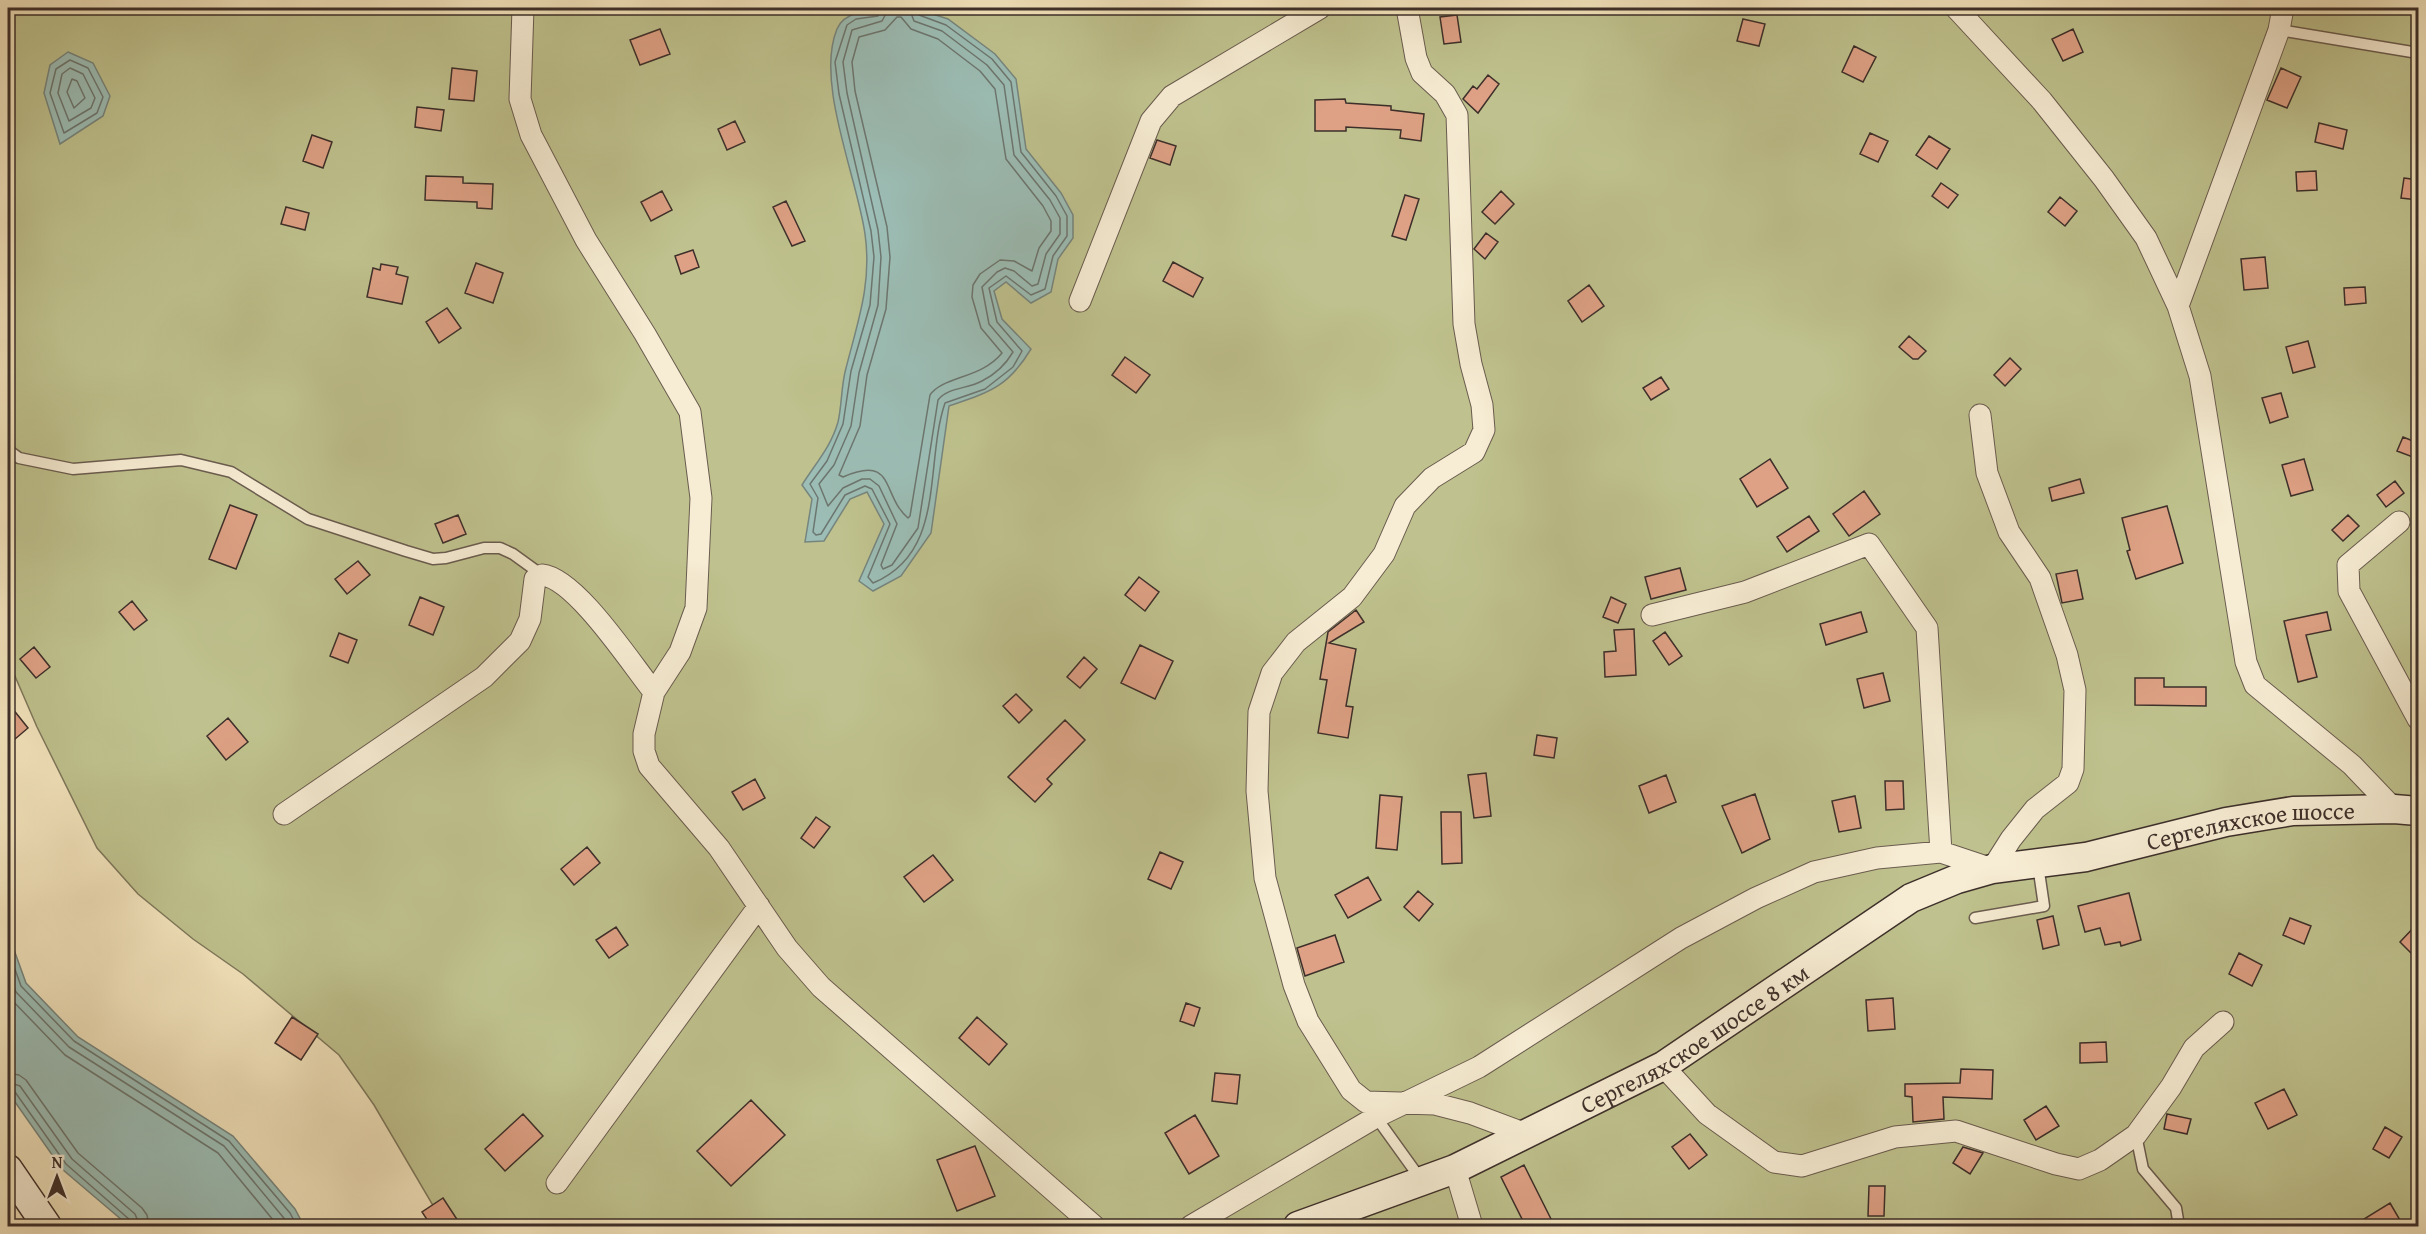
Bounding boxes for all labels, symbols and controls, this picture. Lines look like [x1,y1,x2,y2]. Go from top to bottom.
street label: Сергеляхское шоссе [2143,792,2355,859]
street label: Сергеляхское шоссе 8 км [1574,955,1816,1122]
north arrow [27,1147,87,1207]
text: N [52,1150,63,1174]

